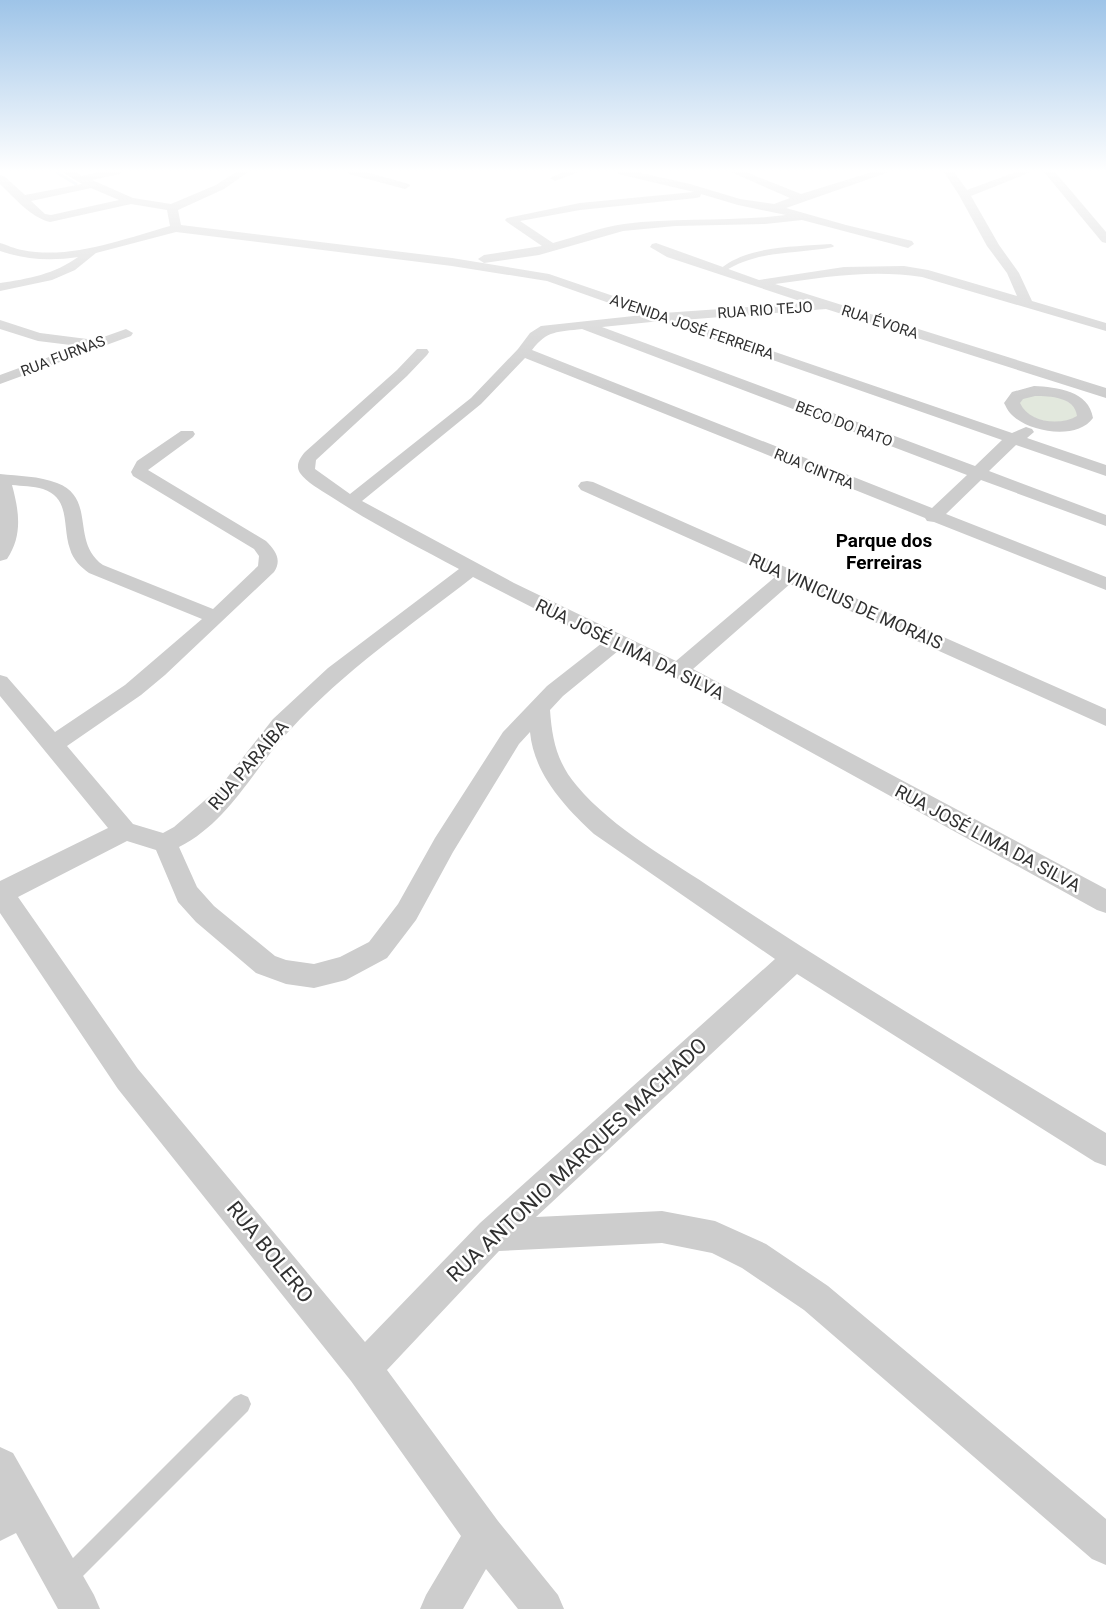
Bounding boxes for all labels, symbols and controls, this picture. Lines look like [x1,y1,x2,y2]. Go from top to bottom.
street label: AVENIDA JOSÉ FERREIRA [608,291,776,364]
street label: RUA RIO TEJO [717,298,813,322]
street label: RUA ÉVORA [839,301,921,343]
street label: RUA FURNAS [18,332,108,380]
street label: BECO DO RATO [793,397,895,451]
street label: RUA CINTRA [771,445,857,493]
district label: Parque dos Ferreiras [836,529,933,574]
street label: RUA VINICIUS DE MORAIS [746,549,946,653]
street label: RUA JOSÉ LIMA DA SILVA [532,594,728,704]
street label: RUA PARAÍBA [204,716,293,814]
street label: RUA JOSÉ LIMA DA SILVA [892,780,1085,896]
street label: RUA ANTONIO MARQUES MACHADO [442,1033,712,1287]
street label: RUA BOLERO [222,1196,318,1308]

